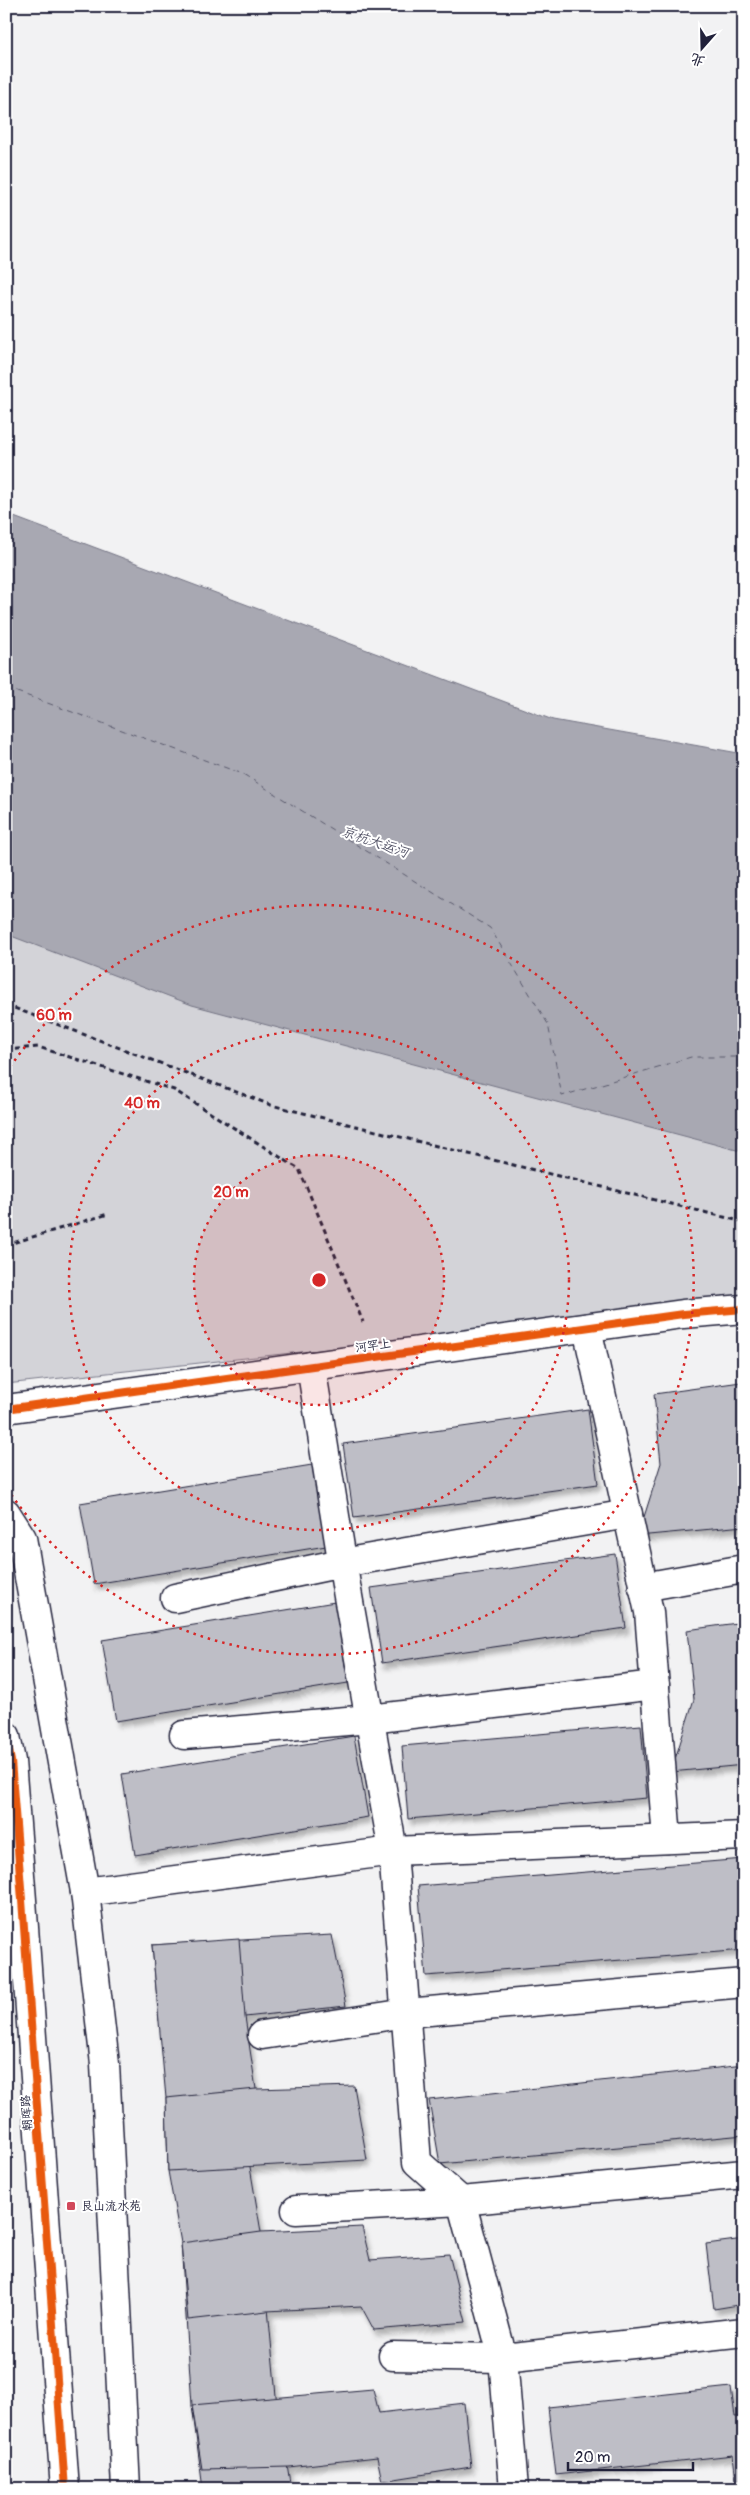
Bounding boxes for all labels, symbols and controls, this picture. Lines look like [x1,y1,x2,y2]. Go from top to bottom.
north arrow [678,22,728,72]
text: 北 [688,49,707,70]
water label: 京杭大运河 [339,823,413,862]
text: 60 m [36,1006,72,1025]
text: 40 m [124,1094,160,1113]
text: 20 m [213,1183,249,1202]
centre of rings [310,1271,328,1289]
street label: 河罕上 [354,1336,392,1356]
street label: 朝晖路 [18,2095,36,2131]
place label: 艮山流水苑 [81,2199,141,2214]
marker: 艮山流水苑 [65,2200,77,2212]
scale bar [568,2440,692,2472]
text: 20 m [575,2448,610,2467]

